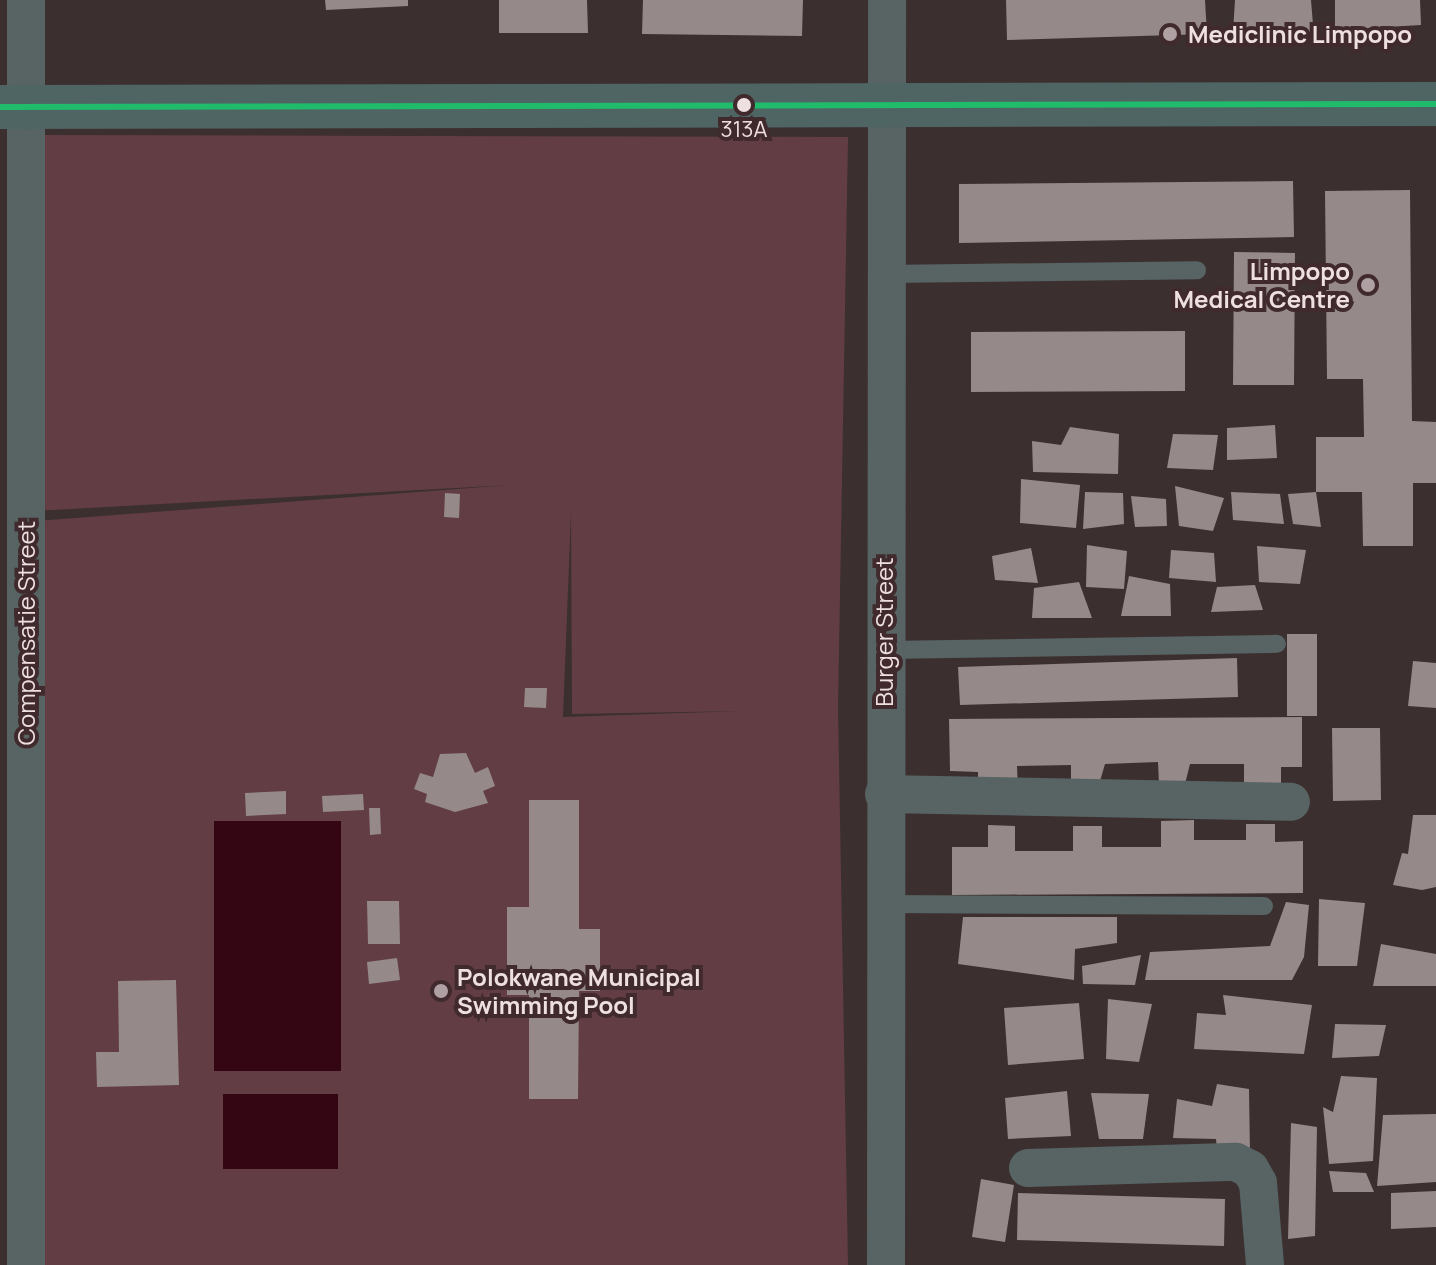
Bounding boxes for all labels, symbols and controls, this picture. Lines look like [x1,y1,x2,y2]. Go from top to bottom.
place label: Mediclinic Limpopo [1188,20,1412,48]
marker: Mediclinic Limpopo [1159,23,1181,45]
marker: 313A [736,97,752,113]
place label: 313A [721,117,767,143]
place label: Limpopo Medical Centre [1174,257,1350,313]
marker: Limpopo Medical Centre [1357,274,1379,296]
street label: Compensatie Street [12,521,40,745]
street label: Burger Street [870,557,898,707]
place label: Polokwane Municipal Swimming Pool [457,963,701,1019]
marker: Polokwane Municipal Swimming Pool [432,982,450,1000]

